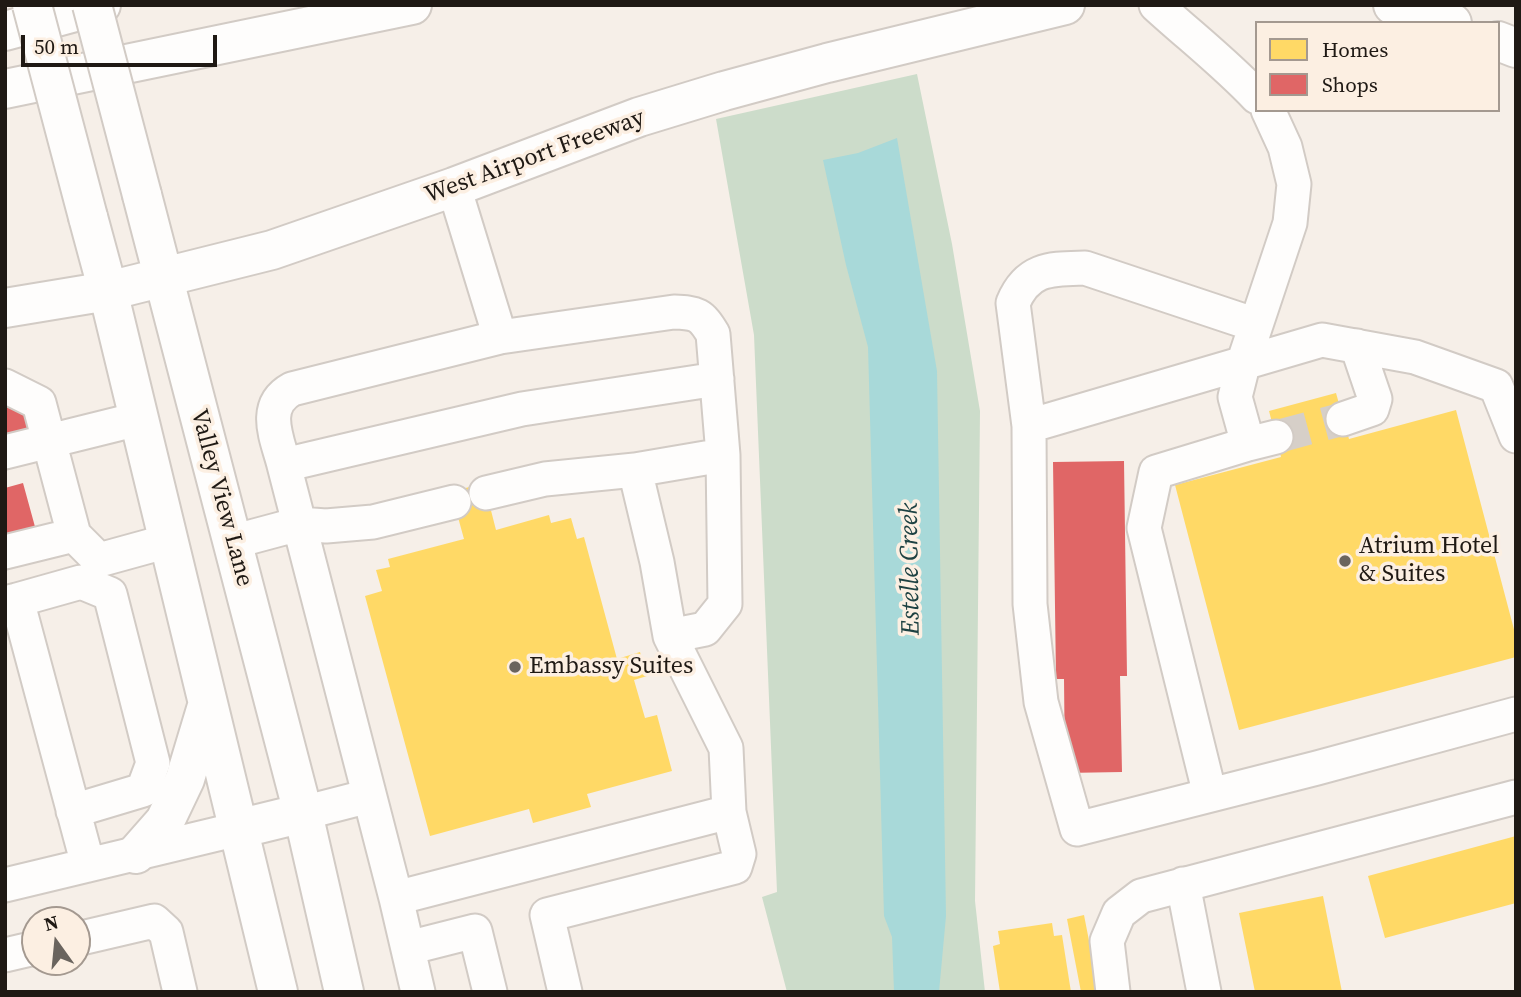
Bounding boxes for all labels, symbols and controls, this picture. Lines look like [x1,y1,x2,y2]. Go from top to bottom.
scale bar [24,21,220,65]
legend [1255,21,1500,112]
text: 50 m [34,32,79,61]
text: Homes [1322,35,1388,64]
text: Shops [1322,70,1378,99]
street label: West Airport Freeway [421,104,649,210]
street label: Valley View Lane [183,406,259,590]
water label: Estelle Creek [894,502,928,636]
place label: Atrium Hotel & Suites [1359,533,1499,589]
marker: Atrium Hotel & Suites [1337,553,1353,569]
place label: Embassy Suites [529,653,694,681]
marker: Embassy Suites [507,659,523,675]
north arrow [21,906,91,976]
text: N [41,908,61,937]

